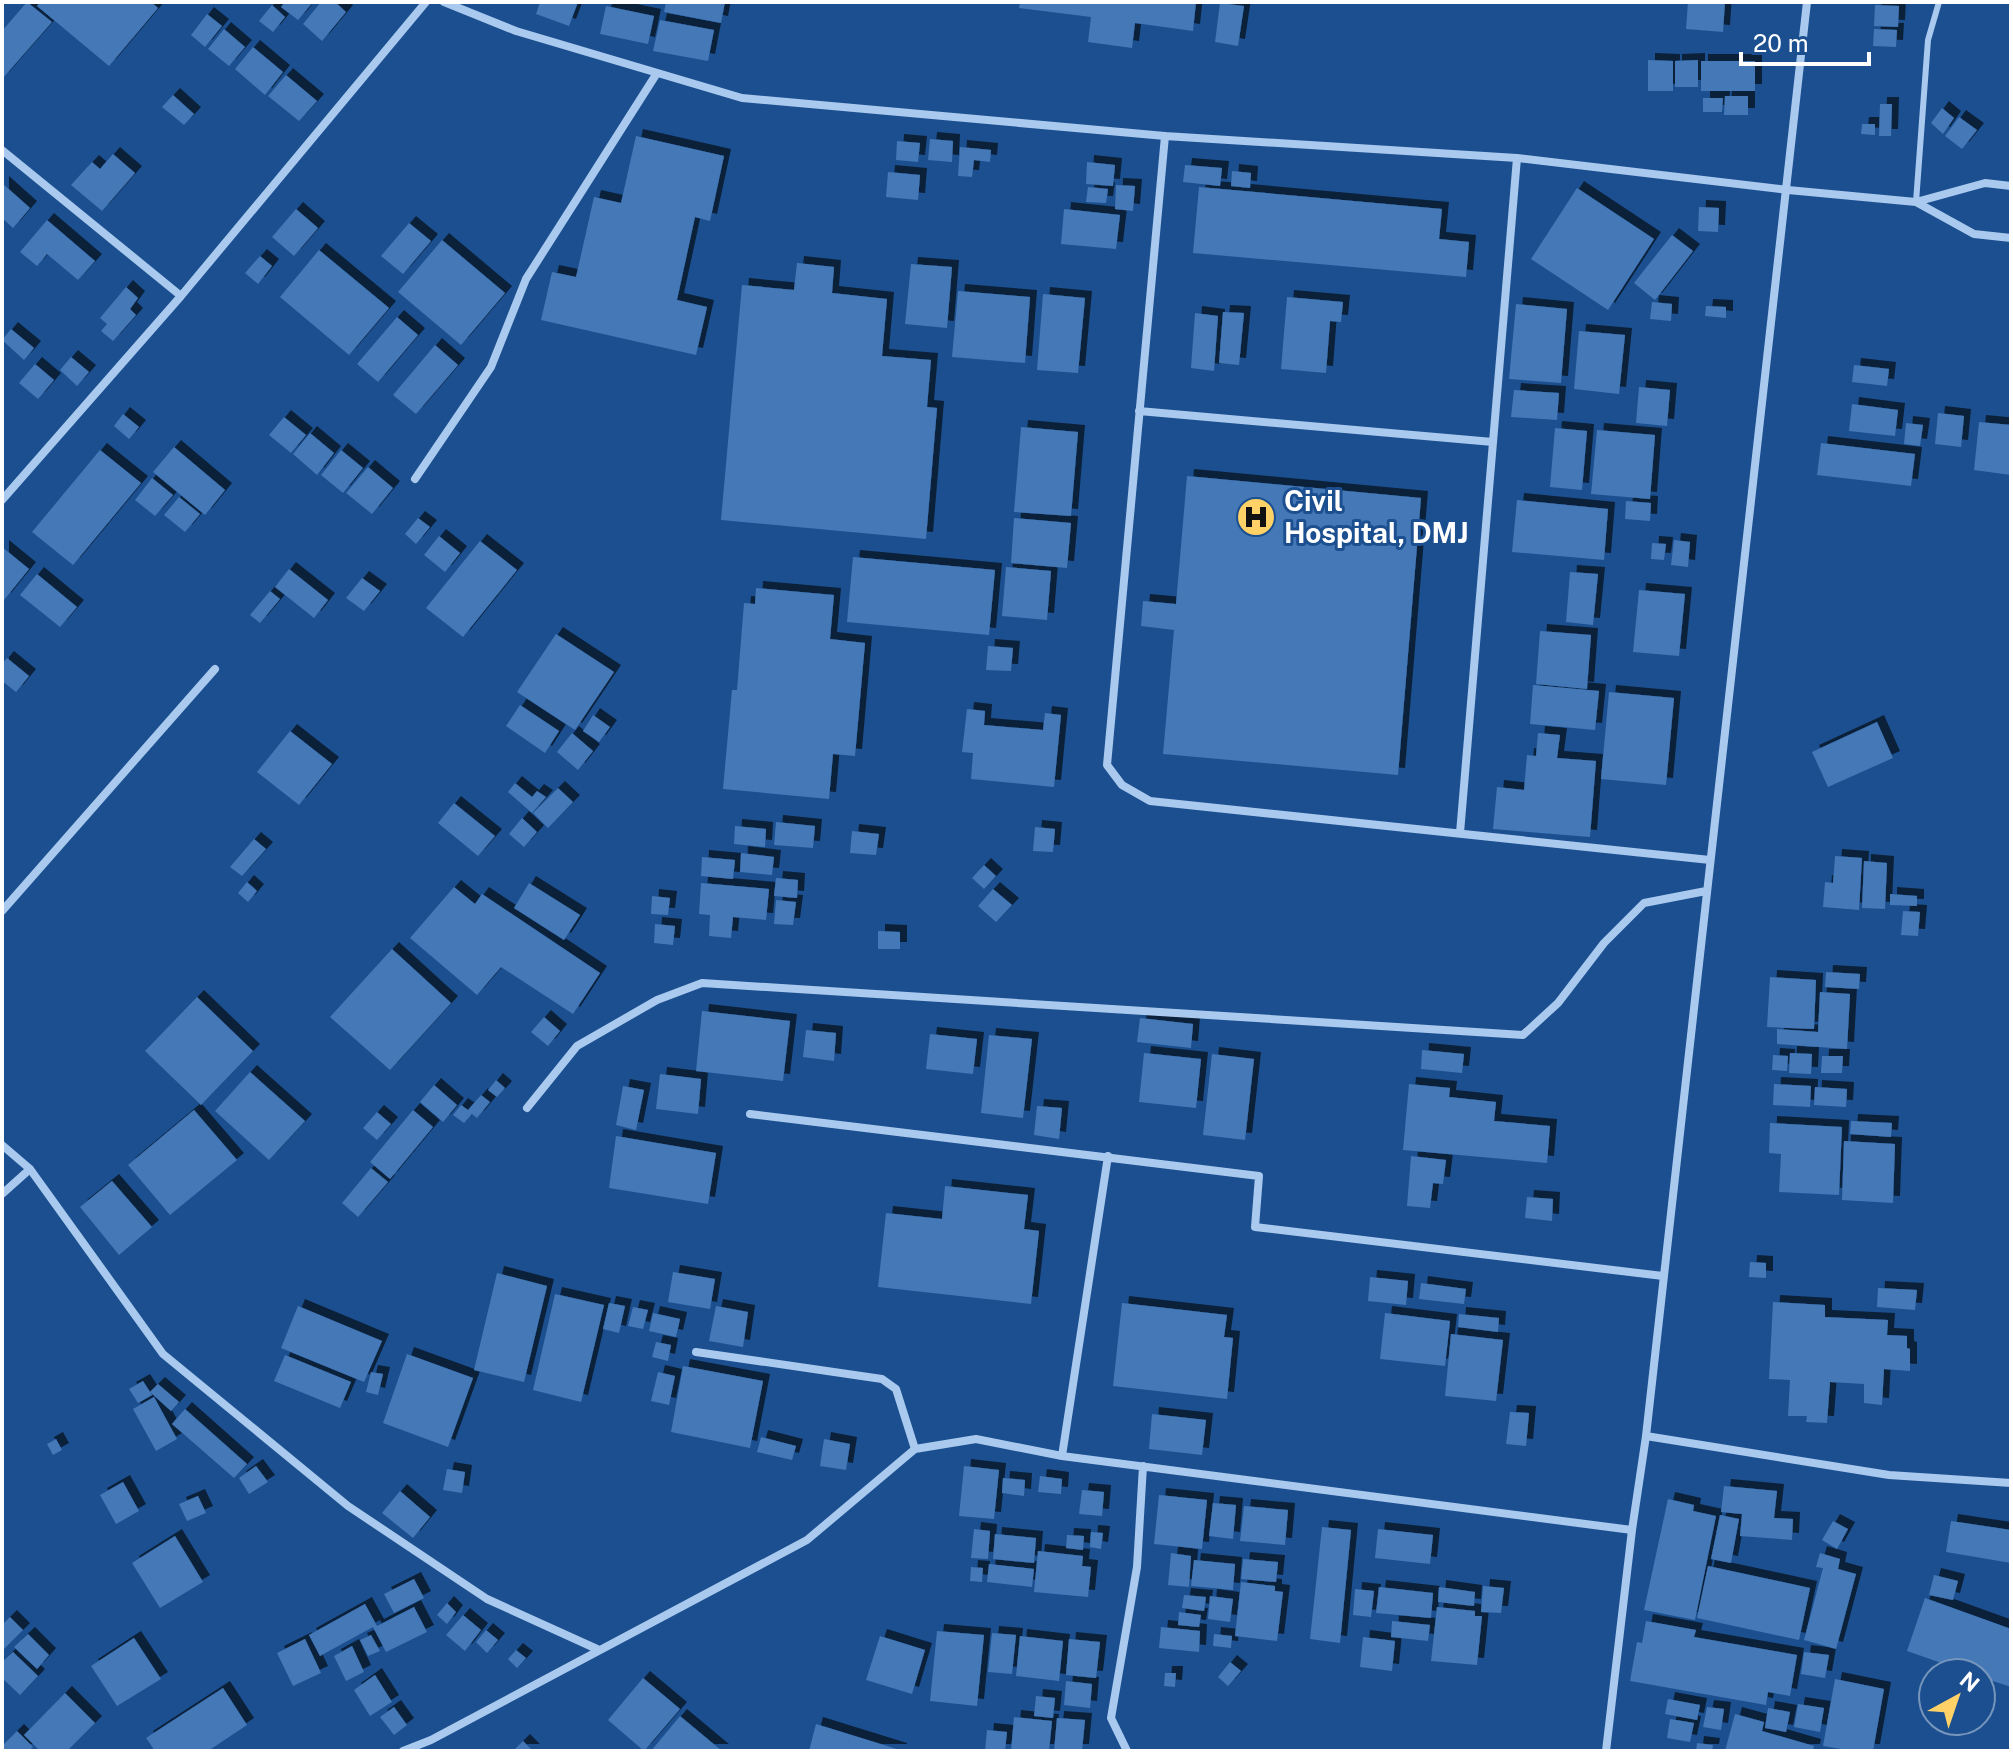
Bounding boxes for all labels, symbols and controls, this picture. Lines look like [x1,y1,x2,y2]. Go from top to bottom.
scale bar [1741,16,1869,66]
text: 20 m [1753,29,1809,57]
place label: Civil Hospital, DMJ [1284,484,1469,549]
hospital icon: Civil Hospital, DMJ [1235,496,1277,538]
north arrow [1917,1657,1997,1737]
text: N [1955,1666,1985,1697]

